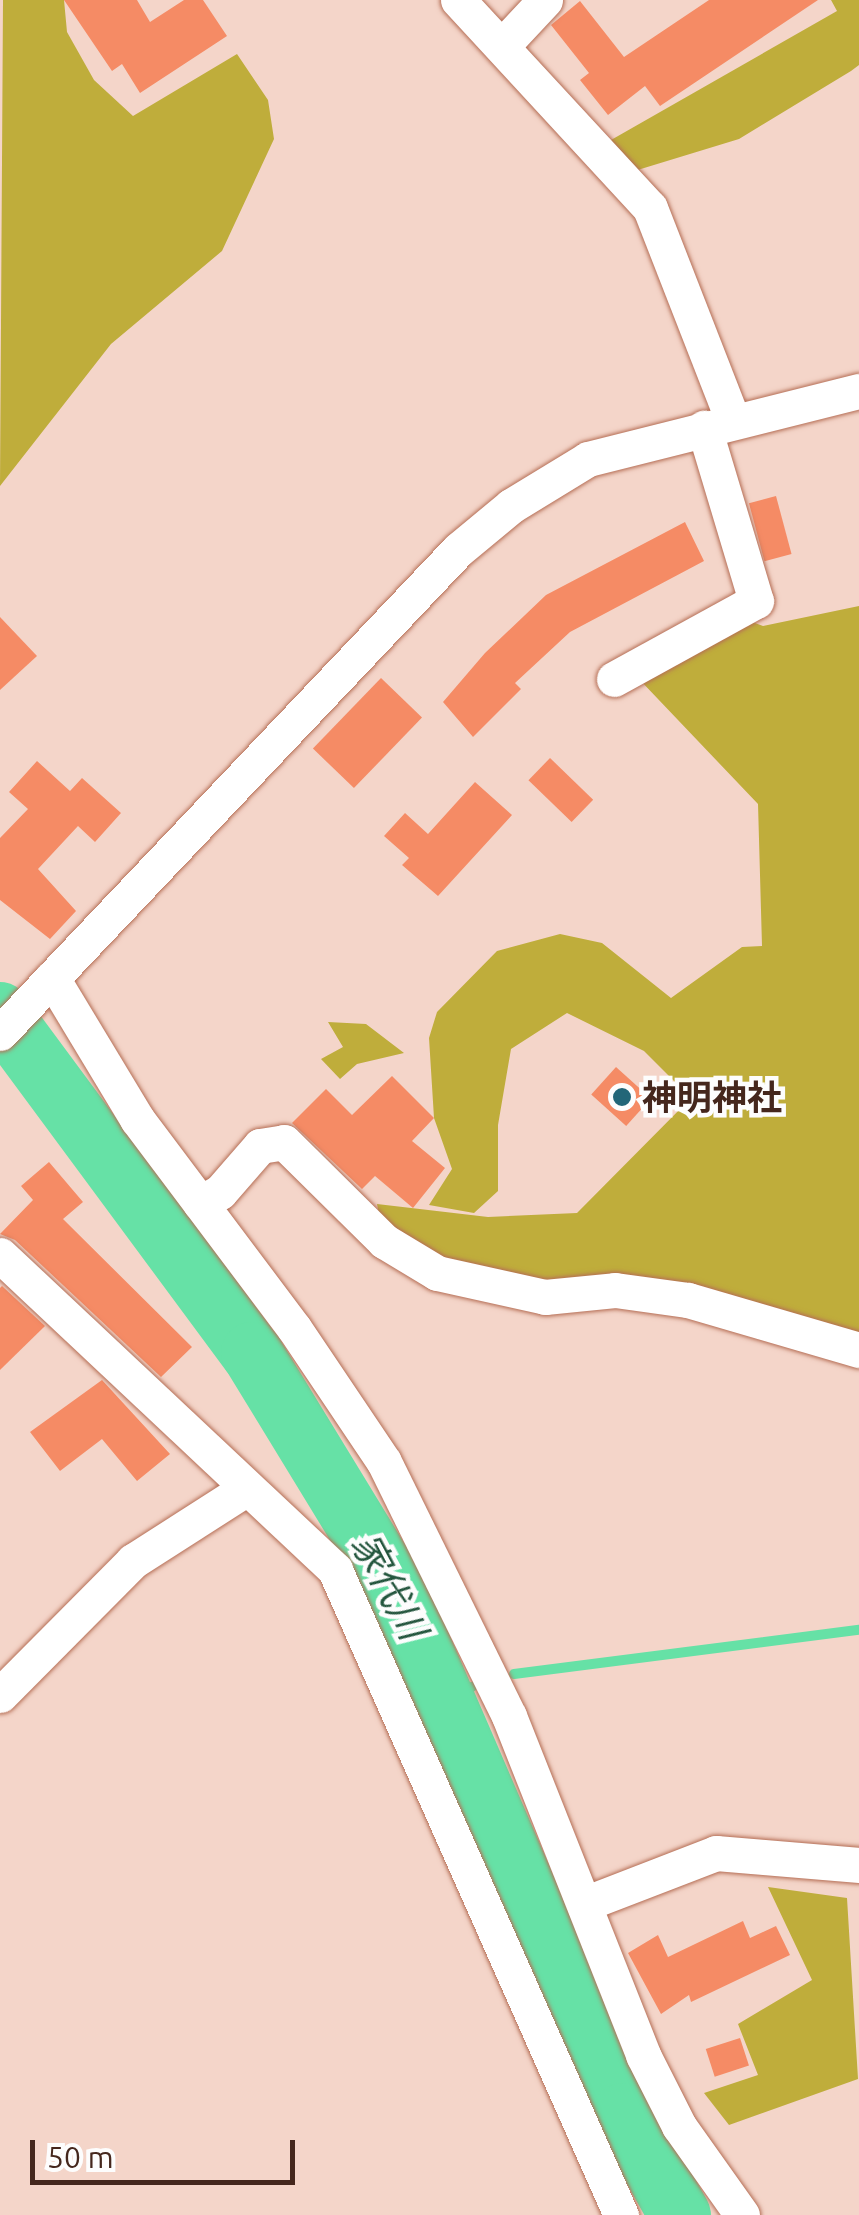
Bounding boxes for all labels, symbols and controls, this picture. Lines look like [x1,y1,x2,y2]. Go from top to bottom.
place label: 神明神社 [642,1076,782,1118]
marker: 神明神社 [611,1086,633,1108]
water label: 家代川 [342,1525,436,1647]
scale bar [35,2120,300,2182]
text: 50 m [47,2140,114,2174]

